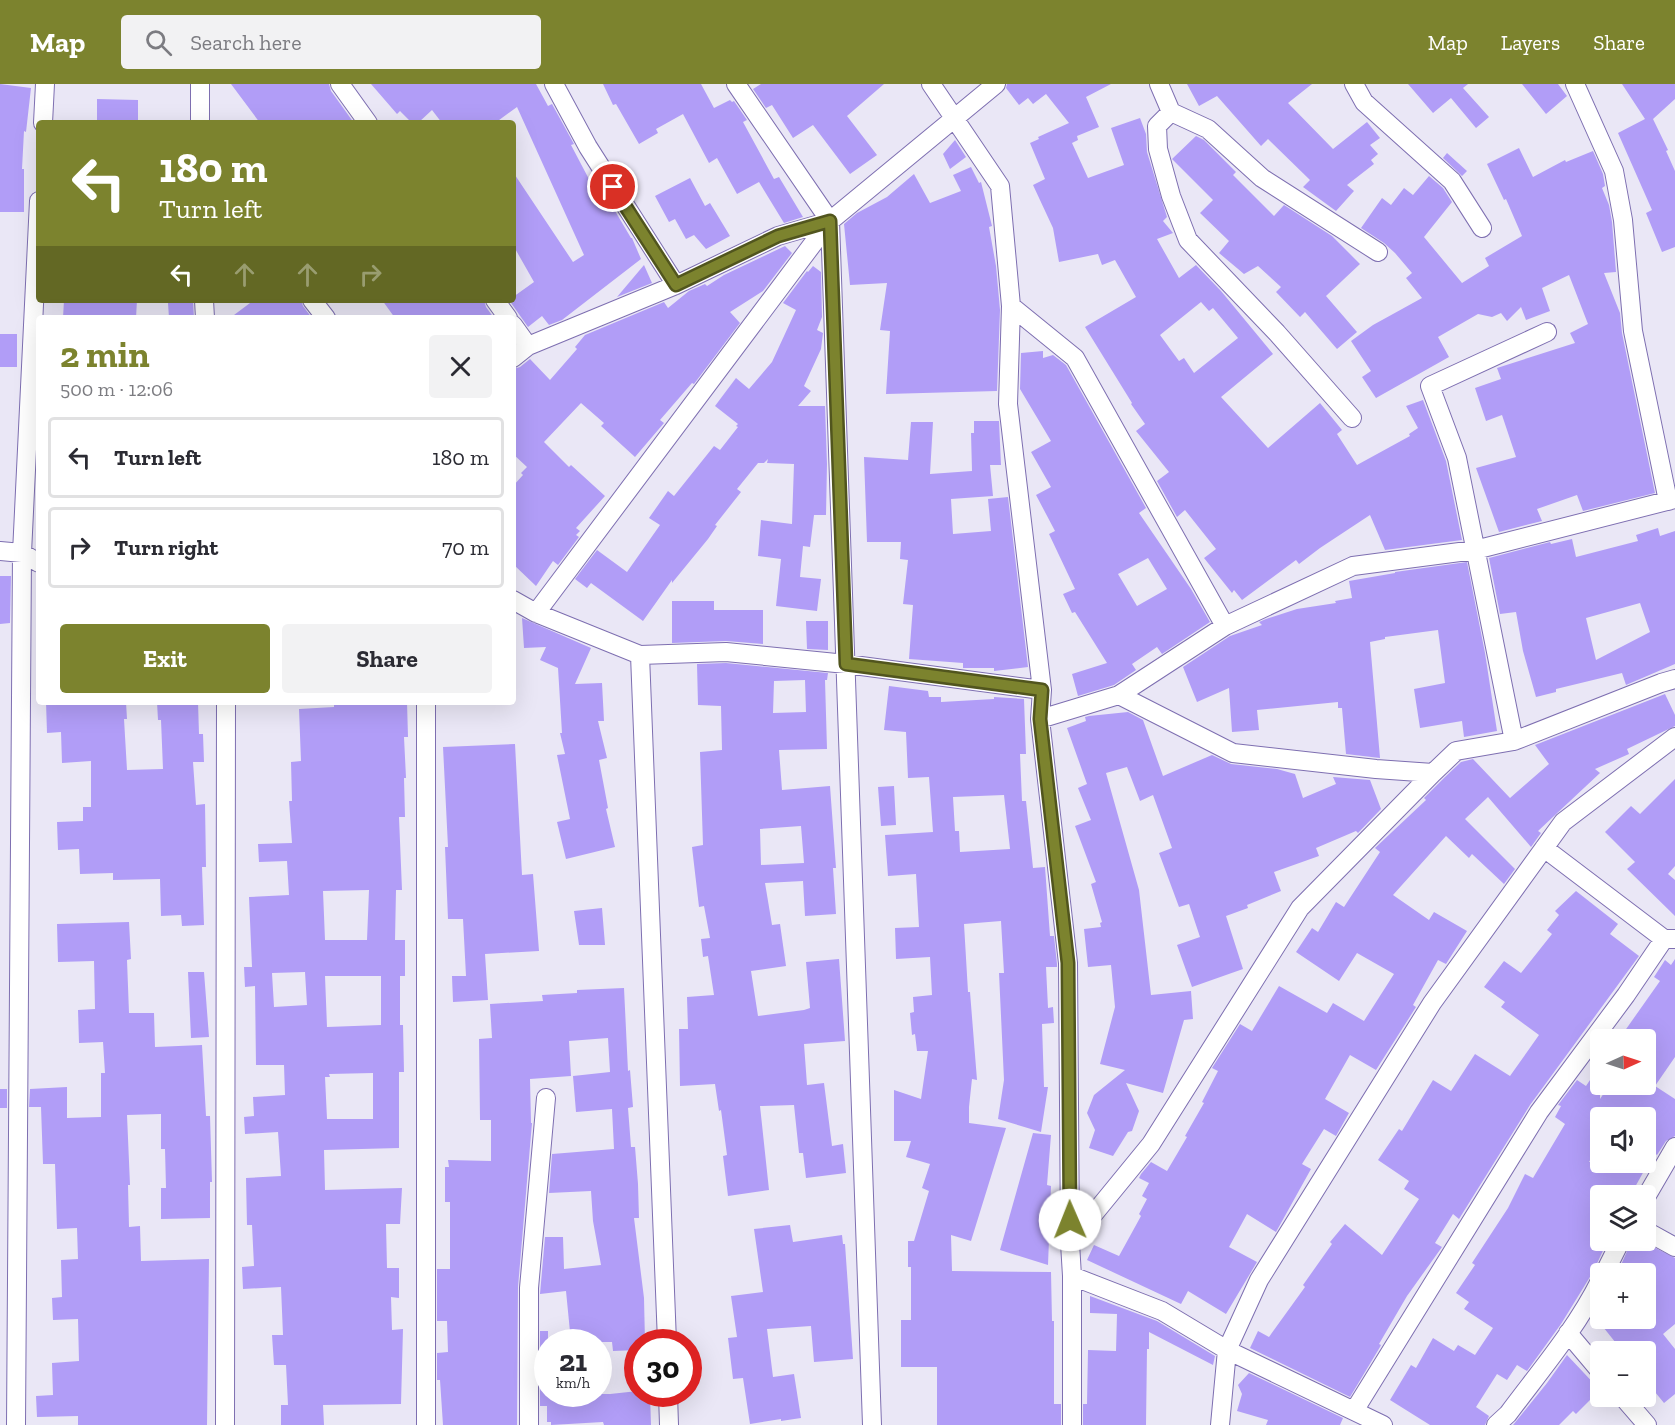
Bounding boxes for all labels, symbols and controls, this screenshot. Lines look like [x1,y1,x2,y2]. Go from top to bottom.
search box [121,15,541,69]
text: Map [30,26,85,59]
icon: search [142,26,175,59]
text: Search here [190,29,302,56]
text: Map [1428,30,1468,55]
text: Layers [1501,30,1560,55]
text: Share [1593,30,1645,55]
text: 180 m [159,142,267,193]
icon: left [60,144,138,222]
pin [587,161,638,212]
icon: arrive [596,170,629,203]
text: Turn left [159,193,262,225]
icon: left [165,258,198,291]
icon: ahead [228,258,261,291]
icon: ahead [291,258,324,291]
icon: right [354,258,387,291]
text: 2 min [60,333,150,376]
button: close [429,335,492,398]
text: 500 m · 12:06 [60,377,173,401]
icon: left [63,441,96,474]
text: Turn left [114,444,201,471]
text: 180 m [432,444,489,471]
icon: right [63,531,96,564]
text: Turn right [114,534,218,561]
text: 70 m [442,534,489,561]
button: Exit [60,624,270,693]
button: Share [282,624,492,693]
north arrow [1590,1029,1656,1095]
map controls [1590,1029,1656,1407]
button: sound [1590,1107,1656,1173]
button: layers [1590,1185,1656,1251]
position arrow [1038,1188,1102,1252]
button: + [1590,1263,1656,1329]
speed limit sign: 30 [624,1329,702,1407]
button: − [1590,1341,1656,1407]
text: 21 [559,1343,587,1379]
text: km/h [556,1374,590,1392]

